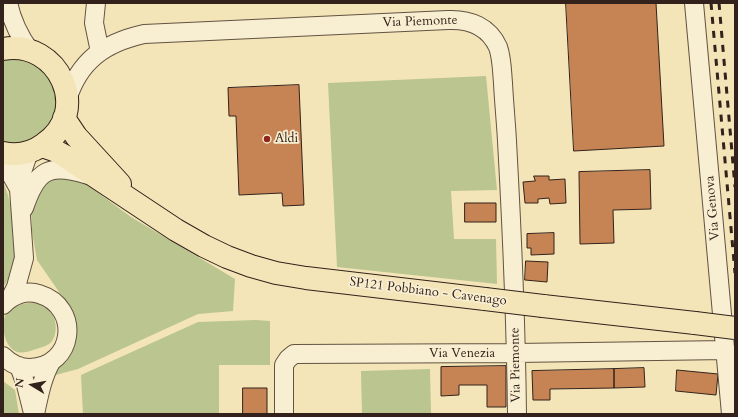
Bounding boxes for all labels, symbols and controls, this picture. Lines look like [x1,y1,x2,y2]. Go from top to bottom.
street label: Via Piemonte [382,13,458,31]
place label: Aldi [275,131,298,147]
marker: Aldi [262,134,272,144]
street label: Via Genova [702,175,724,241]
street label: SP121 Pobbiano - Cavenago [349,275,507,309]
street label: Via Piemonte [508,327,524,403]
street label: Via Venezia [429,346,495,362]
north arrow [12,365,52,405]
text: N [11,377,28,389]

